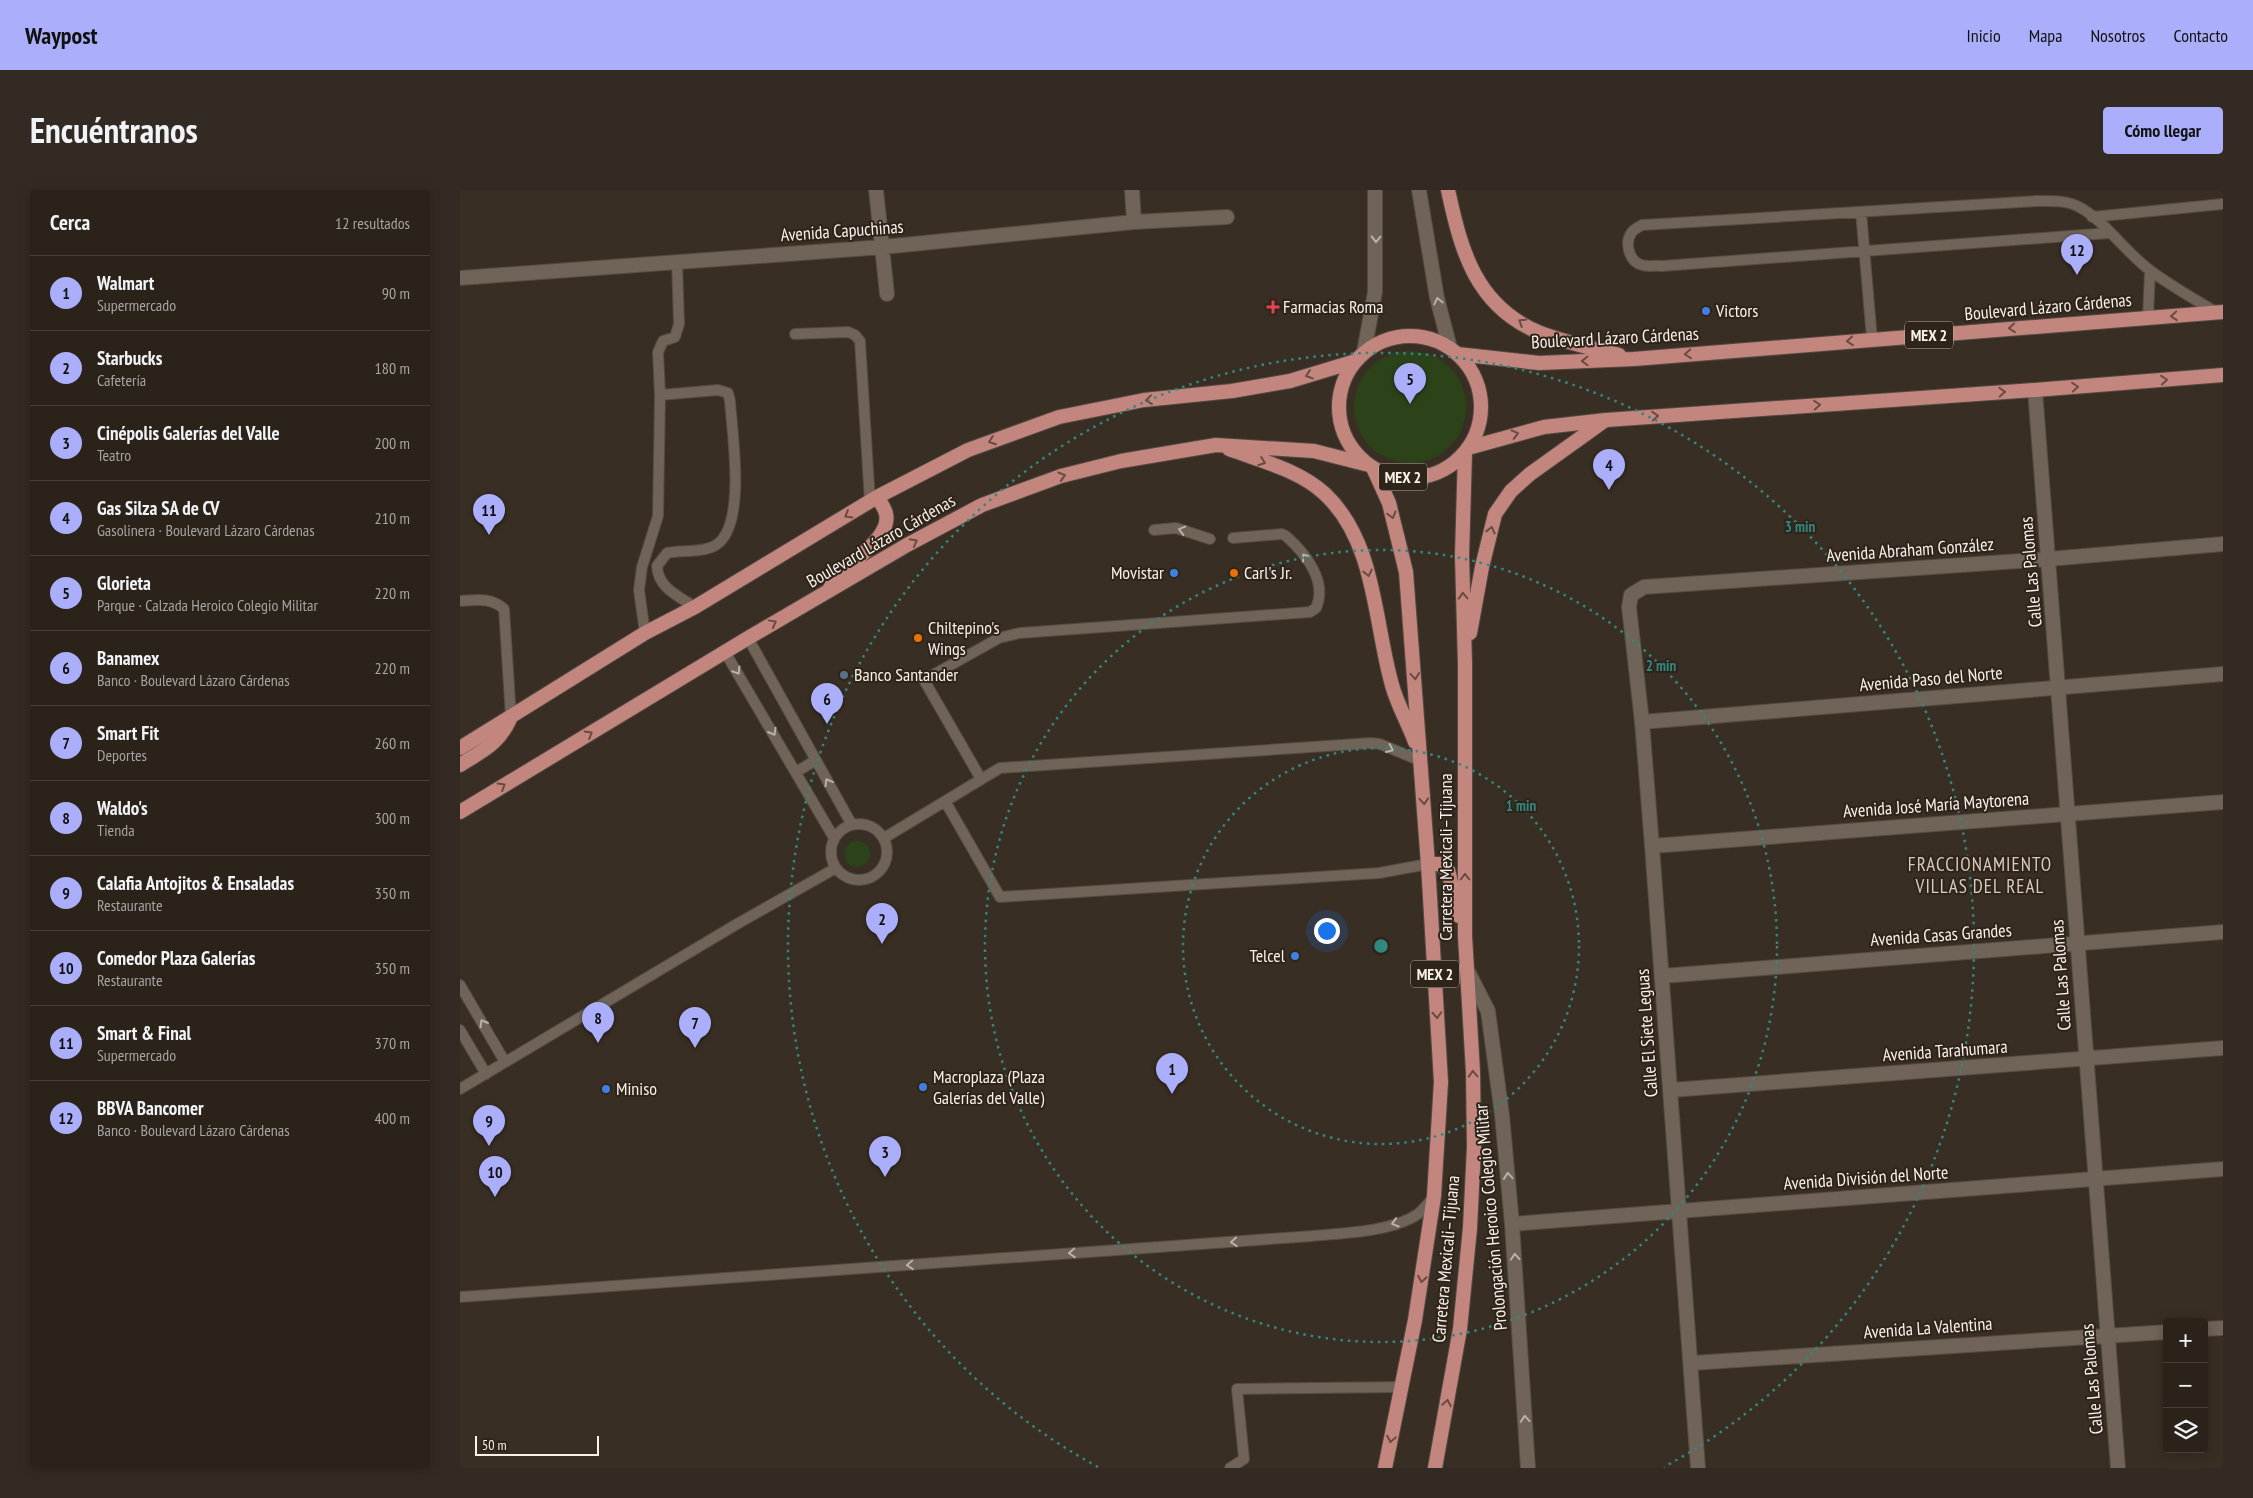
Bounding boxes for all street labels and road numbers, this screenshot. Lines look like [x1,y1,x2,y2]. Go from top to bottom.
street label: Avenida Capuchinas [780,215,904,246]
street label: Boulevard Lázaro Cárdenas [1963,288,2133,325]
street label: Boulevard Lázaro Cárdenas [1531,322,1699,353]
road number: MEX 2 [1905,322,1953,348]
road number: MEX 2 [1379,464,1427,490]
street label: Boulevard Lázaro Cárdenas [802,489,959,592]
street label: Calle Las Palomas [2014,516,2047,628]
street label: Avenida Abraham González [1825,532,1994,567]
street label: Avenida Paso del Norte [1858,661,2004,696]
street label: Carretera Mexicali–Tijuana [1434,773,1457,941]
street label: Avenida José María Maytorena [1842,787,2030,822]
street label: Avenida Casas Grandes [1870,918,2012,951]
street label: Calle Las Palomas [2045,919,2076,1031]
road number: MEX 2 [1411,961,1459,988]
street label: Calle El Siete Leguas [1631,968,1662,1098]
street label: Avenida Tarahumara [1882,1035,2008,1066]
street label: Prolongación Heroico Colegio Militar [1469,1103,1512,1331]
street label: Avenida División del Norte [1783,1160,1949,1195]
street label: Carretera Mexicali–Tijuana [1427,1175,1464,1343]
street label: Avenida La Valentina [1863,1312,1993,1343]
street label: Calle Las Palomas [2075,1323,2108,1435]

